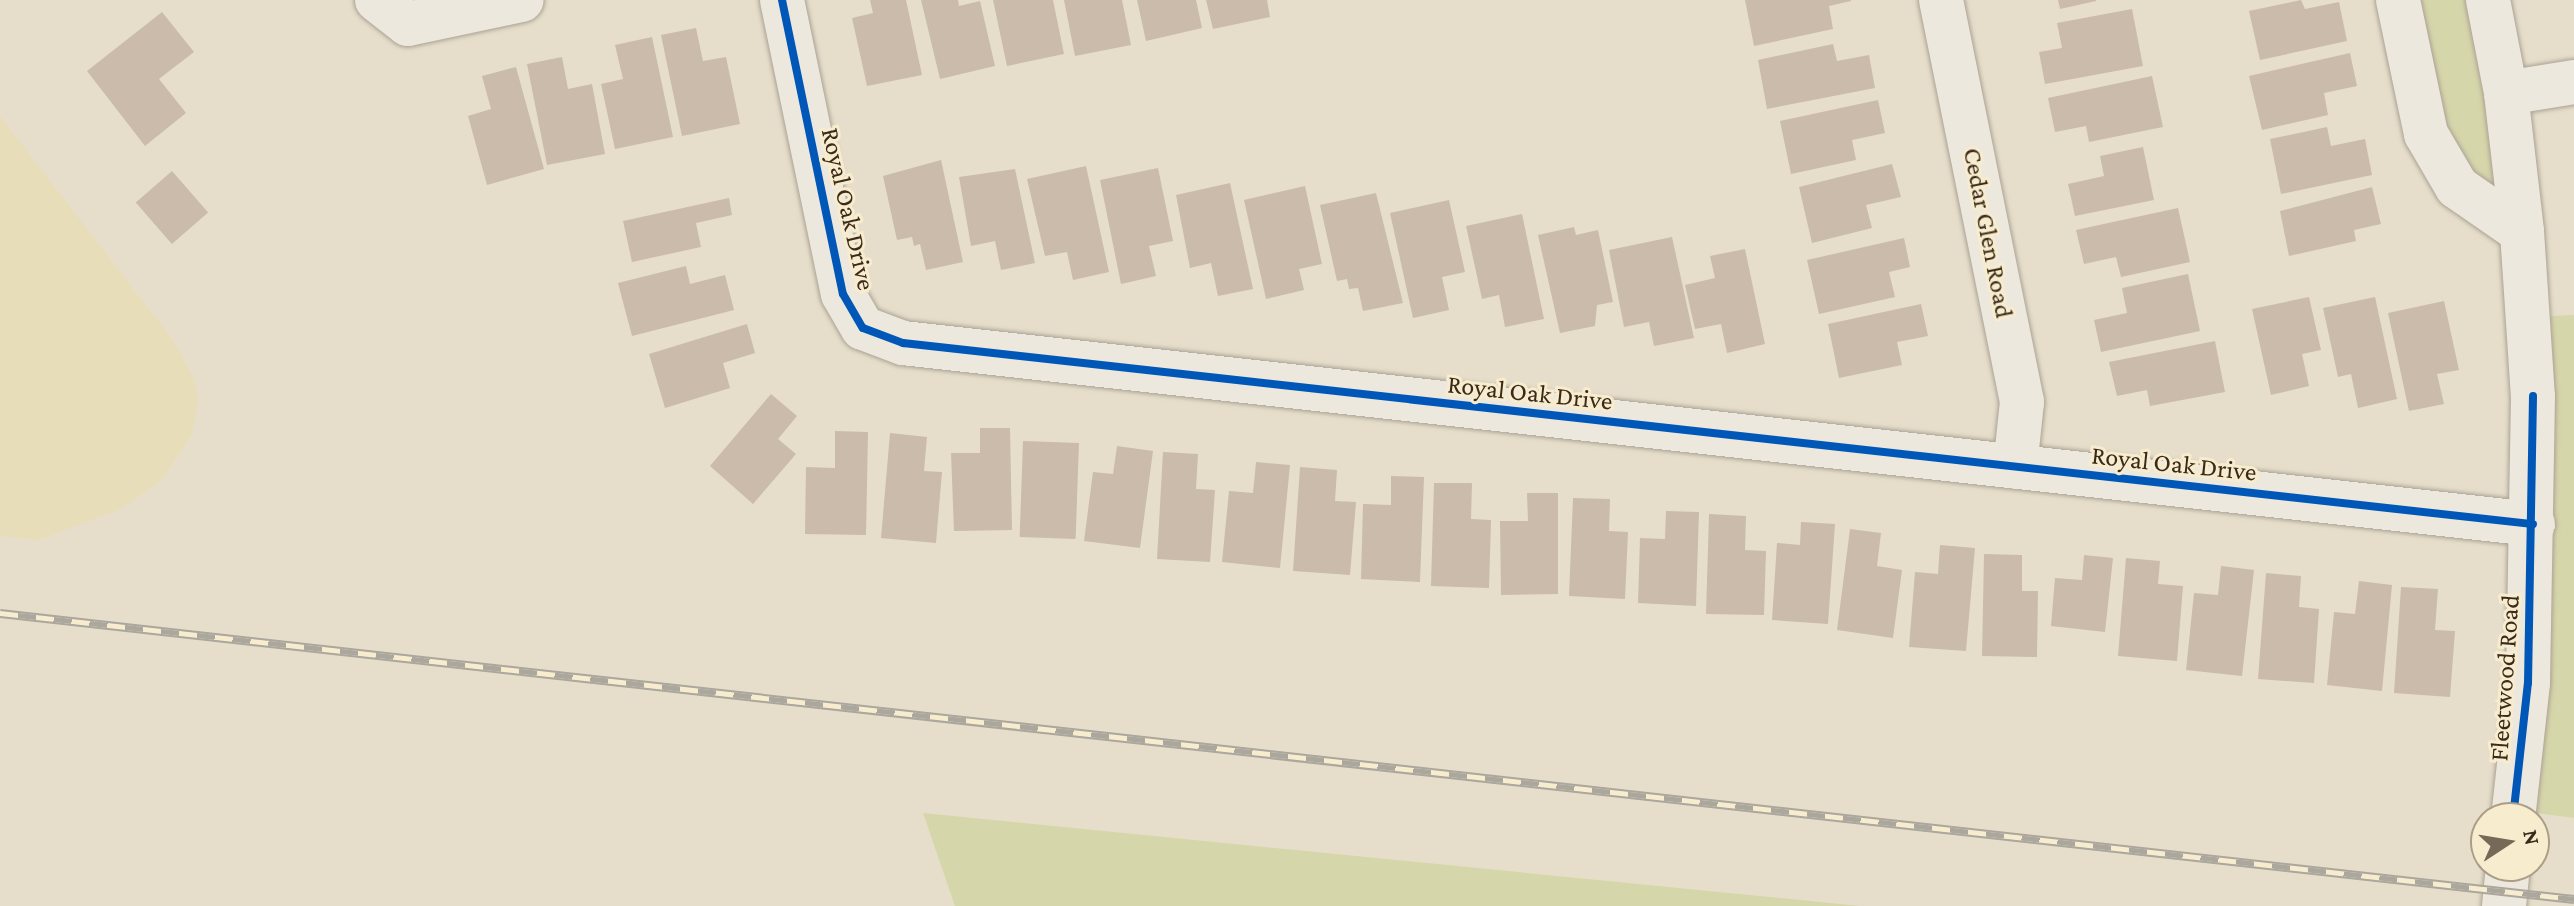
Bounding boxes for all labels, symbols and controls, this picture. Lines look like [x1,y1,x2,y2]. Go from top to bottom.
street label: Royal Oak Drive [814,125,882,293]
street label: Cedar Glen Road [1956,145,2020,321]
street label: Royal Oak Drive [1446,369,1614,417]
street label: Royal Oak Drive [2090,440,2258,488]
street label: Fleetwood Road [2484,594,2526,762]
north arrow [2470,802,2550,882]
text: N [2518,827,2546,847]

